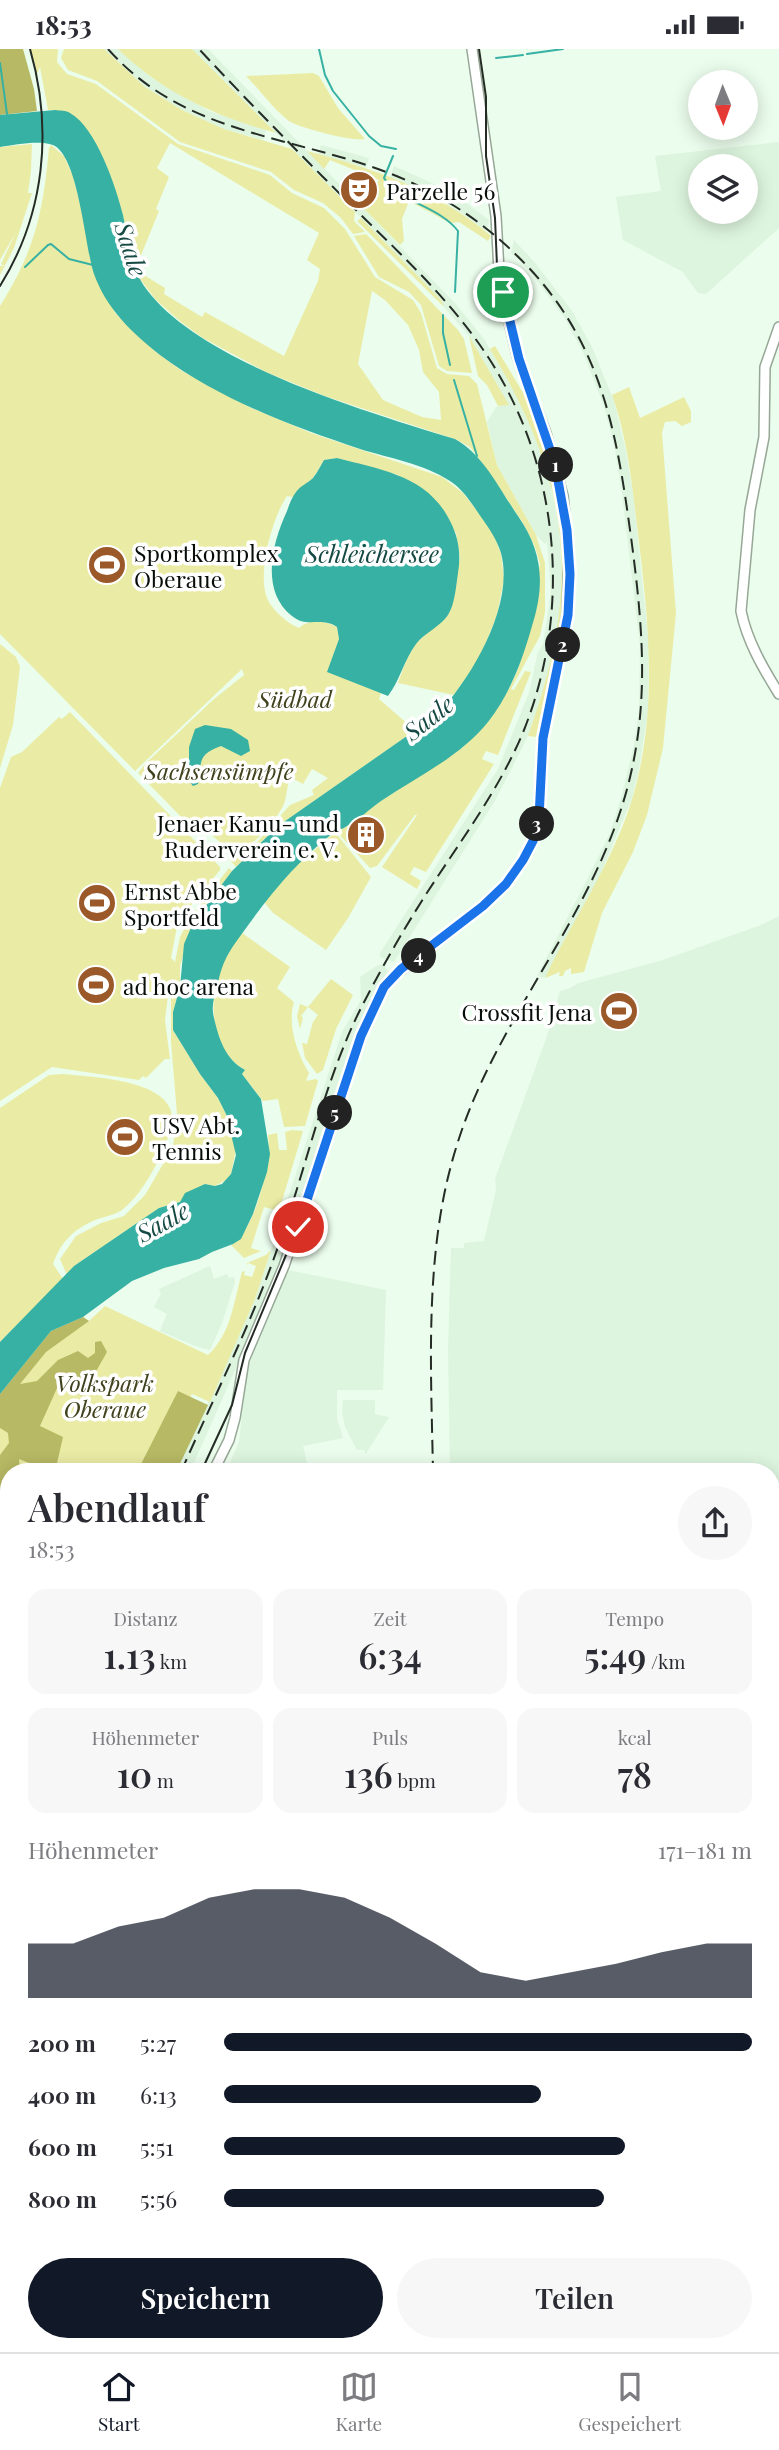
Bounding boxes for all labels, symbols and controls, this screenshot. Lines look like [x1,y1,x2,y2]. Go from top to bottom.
text: 18:53 [35,7,92,42]
north arrow [688,70,758,140]
map controls [688,70,758,224]
button: layers [688,154,758,224]
theatre icon: Parzelle 56 [338,169,380,211]
place label: Parzelle 56 [386,175,495,206]
water label: Saale [108,217,156,280]
pin [473,262,533,322]
icon: arrive [484,273,522,311]
pin: 1 [538,447,574,483]
text: 1 [552,451,559,477]
place label: Sportkomplex Oberaue [134,537,279,594]
water label: Schleichersee [304,537,439,569]
sports icon: Sportkomplex Oberaue [86,544,128,586]
pin: 2 [546,627,580,663]
text: 2 [558,631,567,657]
park label: Südbad [257,683,333,714]
water label: Saale [396,687,460,747]
park label: Sachsensümpfe [143,755,294,786]
place label: Jenaer Kanu- und Ruderverein e. V. [156,807,339,864]
pin: 3 [520,807,554,841]
text: 3 [532,810,541,836]
building icon: Jenaer Kanu- und Ruderverein e. V. [345,814,387,856]
place label: Ernst Abbe Sportfeld [124,875,237,932]
sports icon: Ernst Abbe Sportfeld [76,882,118,924]
pin: 4 [402,939,436,974]
text: 4 [413,942,424,968]
sports icon: ad hoc arena [75,964,117,1006]
place label: ad hoc arena [123,970,254,1001]
sports icon: Crossfit Jena [598,990,640,1032]
place label: Crossfit Jena [462,996,593,1027]
pin: 5 [318,1095,352,1131]
text: 5 [330,1099,339,1125]
place label: USV Abt. Tennis [152,1109,240,1166]
sports icon: USV Abt. Tennis [104,1116,146,1158]
water label: Saale [129,1194,194,1249]
pin [268,1197,328,1257]
icon: check [279,1208,317,1246]
park label: Volkspark Oberaue [56,1367,154,1424]
text: Abendlauf [28,1481,206,1532]
button: share [678,1486,752,1560]
text: 18:53 [28,1533,75,1564]
text: Distanz [113,1605,178,1631]
text: Zeit [373,1605,407,1631]
text: Tempo [605,1605,664,1631]
text: 1.13 [104,1631,156,1678]
text: 6:34 [358,1631,422,1678]
text: 5:49 [584,1631,646,1678]
text: km [156,1648,187,1674]
text: /km [646,1648,685,1674]
text: Höhenmeter [91,1724,199,1750]
text: Puls [372,1724,408,1750]
text: kcal [618,1724,652,1750]
text: 10 [117,1750,152,1797]
text: 136 [344,1750,393,1797]
text: 78 [617,1750,652,1797]
text: m [152,1767,174,1793]
text: bpm [393,1767,436,1793]
text: Höhenmeter [28,1834,158,1865]
text: 171–181 m [658,1834,752,1865]
text: 200 m [28,2027,96,2058]
text: 5:27 [140,2027,176,2058]
text: 400 m [28,2079,96,2110]
text: 6:13 [140,2079,177,2110]
text: 600 m [28,2131,97,2162]
text: 5:51 [140,2131,174,2162]
text: 800 m [28,2183,97,2214]
text: 5:56 [140,2183,177,2214]
button: Speichern [28,2258,383,2338]
button: Teilen [397,2258,752,2338]
tab: Start [98,2368,140,2436]
tab: Karte [336,2368,382,2436]
tab: Gespeichert [578,2368,681,2436]

